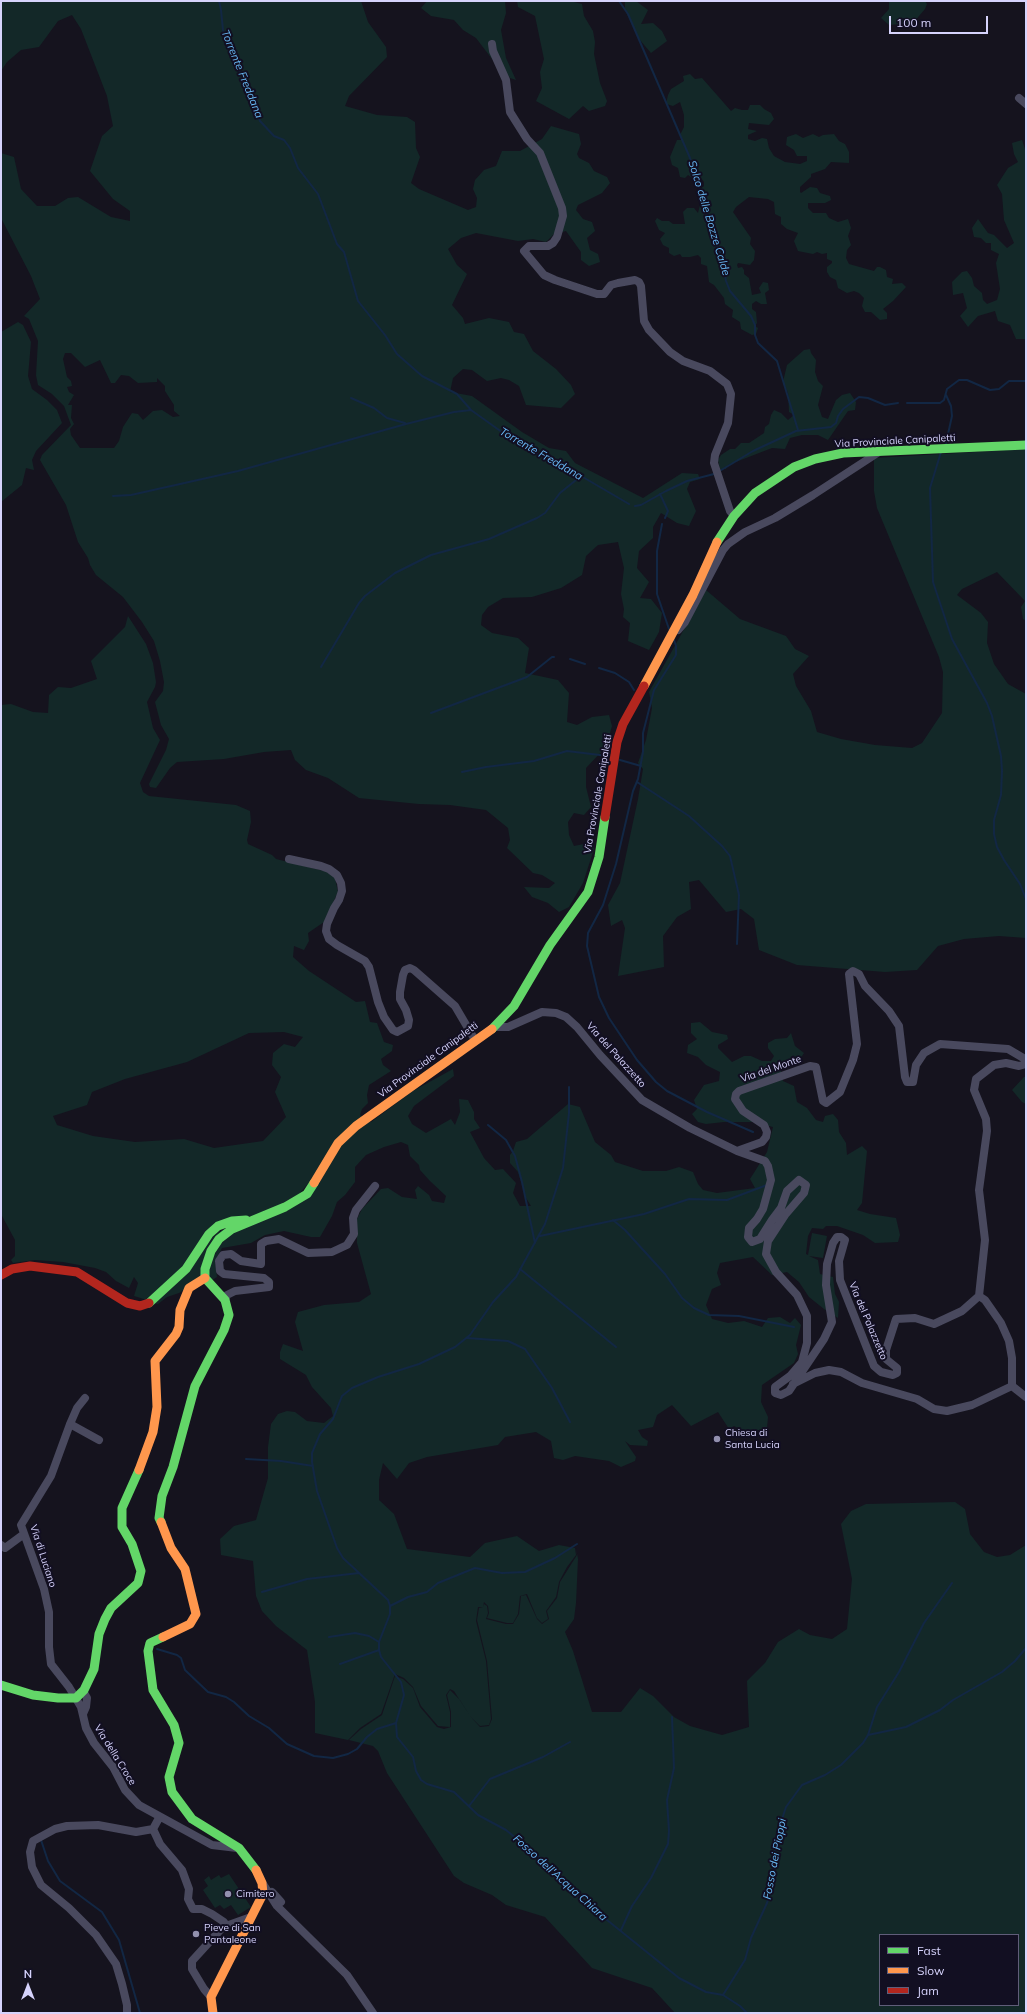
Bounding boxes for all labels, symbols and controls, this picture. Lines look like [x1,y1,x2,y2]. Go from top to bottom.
scale bar [891,8,990,34]
text: 100 m [896,15,931,30]
water label: Torrente Freddana [218,28,266,120]
water label: Solco delle Bozze Calde [685,159,733,277]
water label: Torrente Freddana [497,425,585,483]
street label: Via Provinciale Canipaletti [834,432,956,450]
street label: Via Provinciale Canipaletti [582,733,614,855]
street label: Via Provinciale Canipaletti [376,1020,480,1100]
street label: Via del Palazzetto [584,1020,648,1090]
street label: Via del Monte [739,1053,803,1085]
street label: Via del Palazzetto [846,1280,890,1362]
place label: Chiesa di Santa Lucia [725,1427,780,1450]
marker: Chiesa di Santa Lucia [712,1434,722,1444]
street label: Via di Luciano [27,1523,59,1589]
street label: Via della Croce [92,1722,138,1788]
water label: Fosso dei Pioppi [761,1817,789,1901]
water label: Fosso dell'Acqua Chiara [510,1832,610,1924]
place label: Cimitero [236,1888,275,1900]
marker: Cimitero [223,1889,233,1899]
place label: Pieve di San Pantaleone [204,1922,261,1946]
marker: Pieve di San Pantaleone [191,1929,201,1939]
legend [879,1934,1019,2006]
text: Fast [917,1943,941,1958]
text: Slow [917,1963,945,1978]
north arrow [8,1966,48,2006]
text: N [24,1967,32,1981]
text: Jam [917,1983,939,1998]

